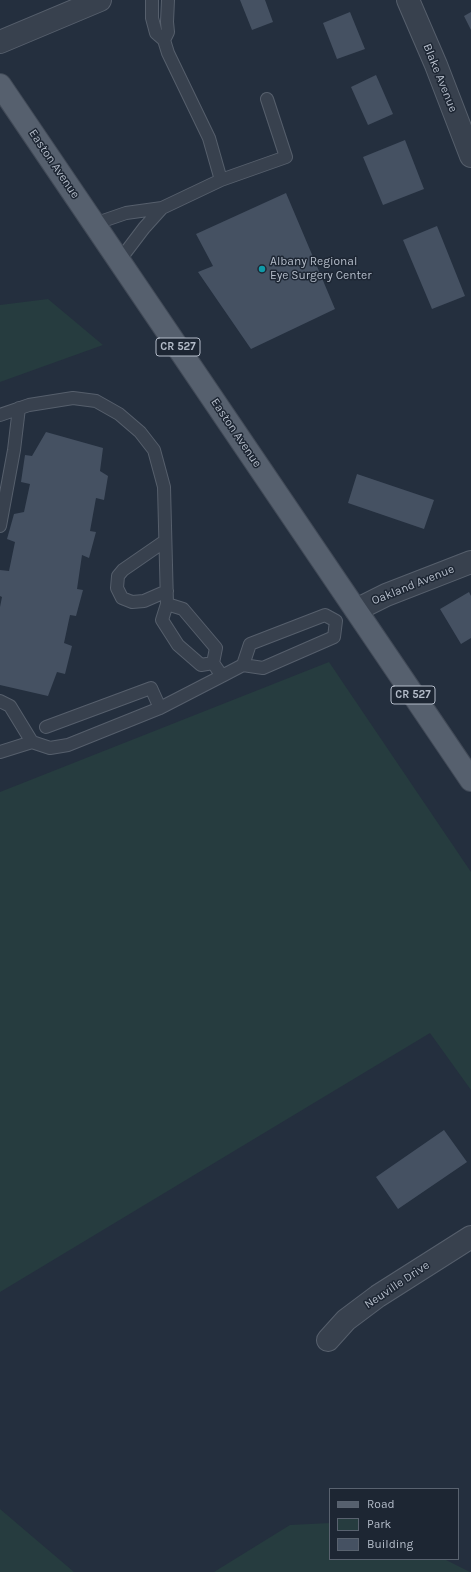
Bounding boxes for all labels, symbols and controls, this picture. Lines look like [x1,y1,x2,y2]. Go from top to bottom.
street label: Blake Avenue [420,42,460,114]
street label: Easton Avenue [26,127,82,201]
place label: Albany Regional Eye Surgery Center [270,255,371,283]
marker: Albany Regional Eye Surgery Center [257,264,267,274]
road number: CR 527 [156,338,200,356]
street label: Easton Avenue [208,396,264,470]
street label: Oakland Avenue [370,562,456,608]
road number: CR 527 [391,686,435,704]
street label: Neuville Drive [362,1258,432,1312]
legend [329,1488,459,1560]
text: Road [367,1497,395,1511]
text: Park [367,1517,391,1531]
text: Building [367,1537,413,1551]

